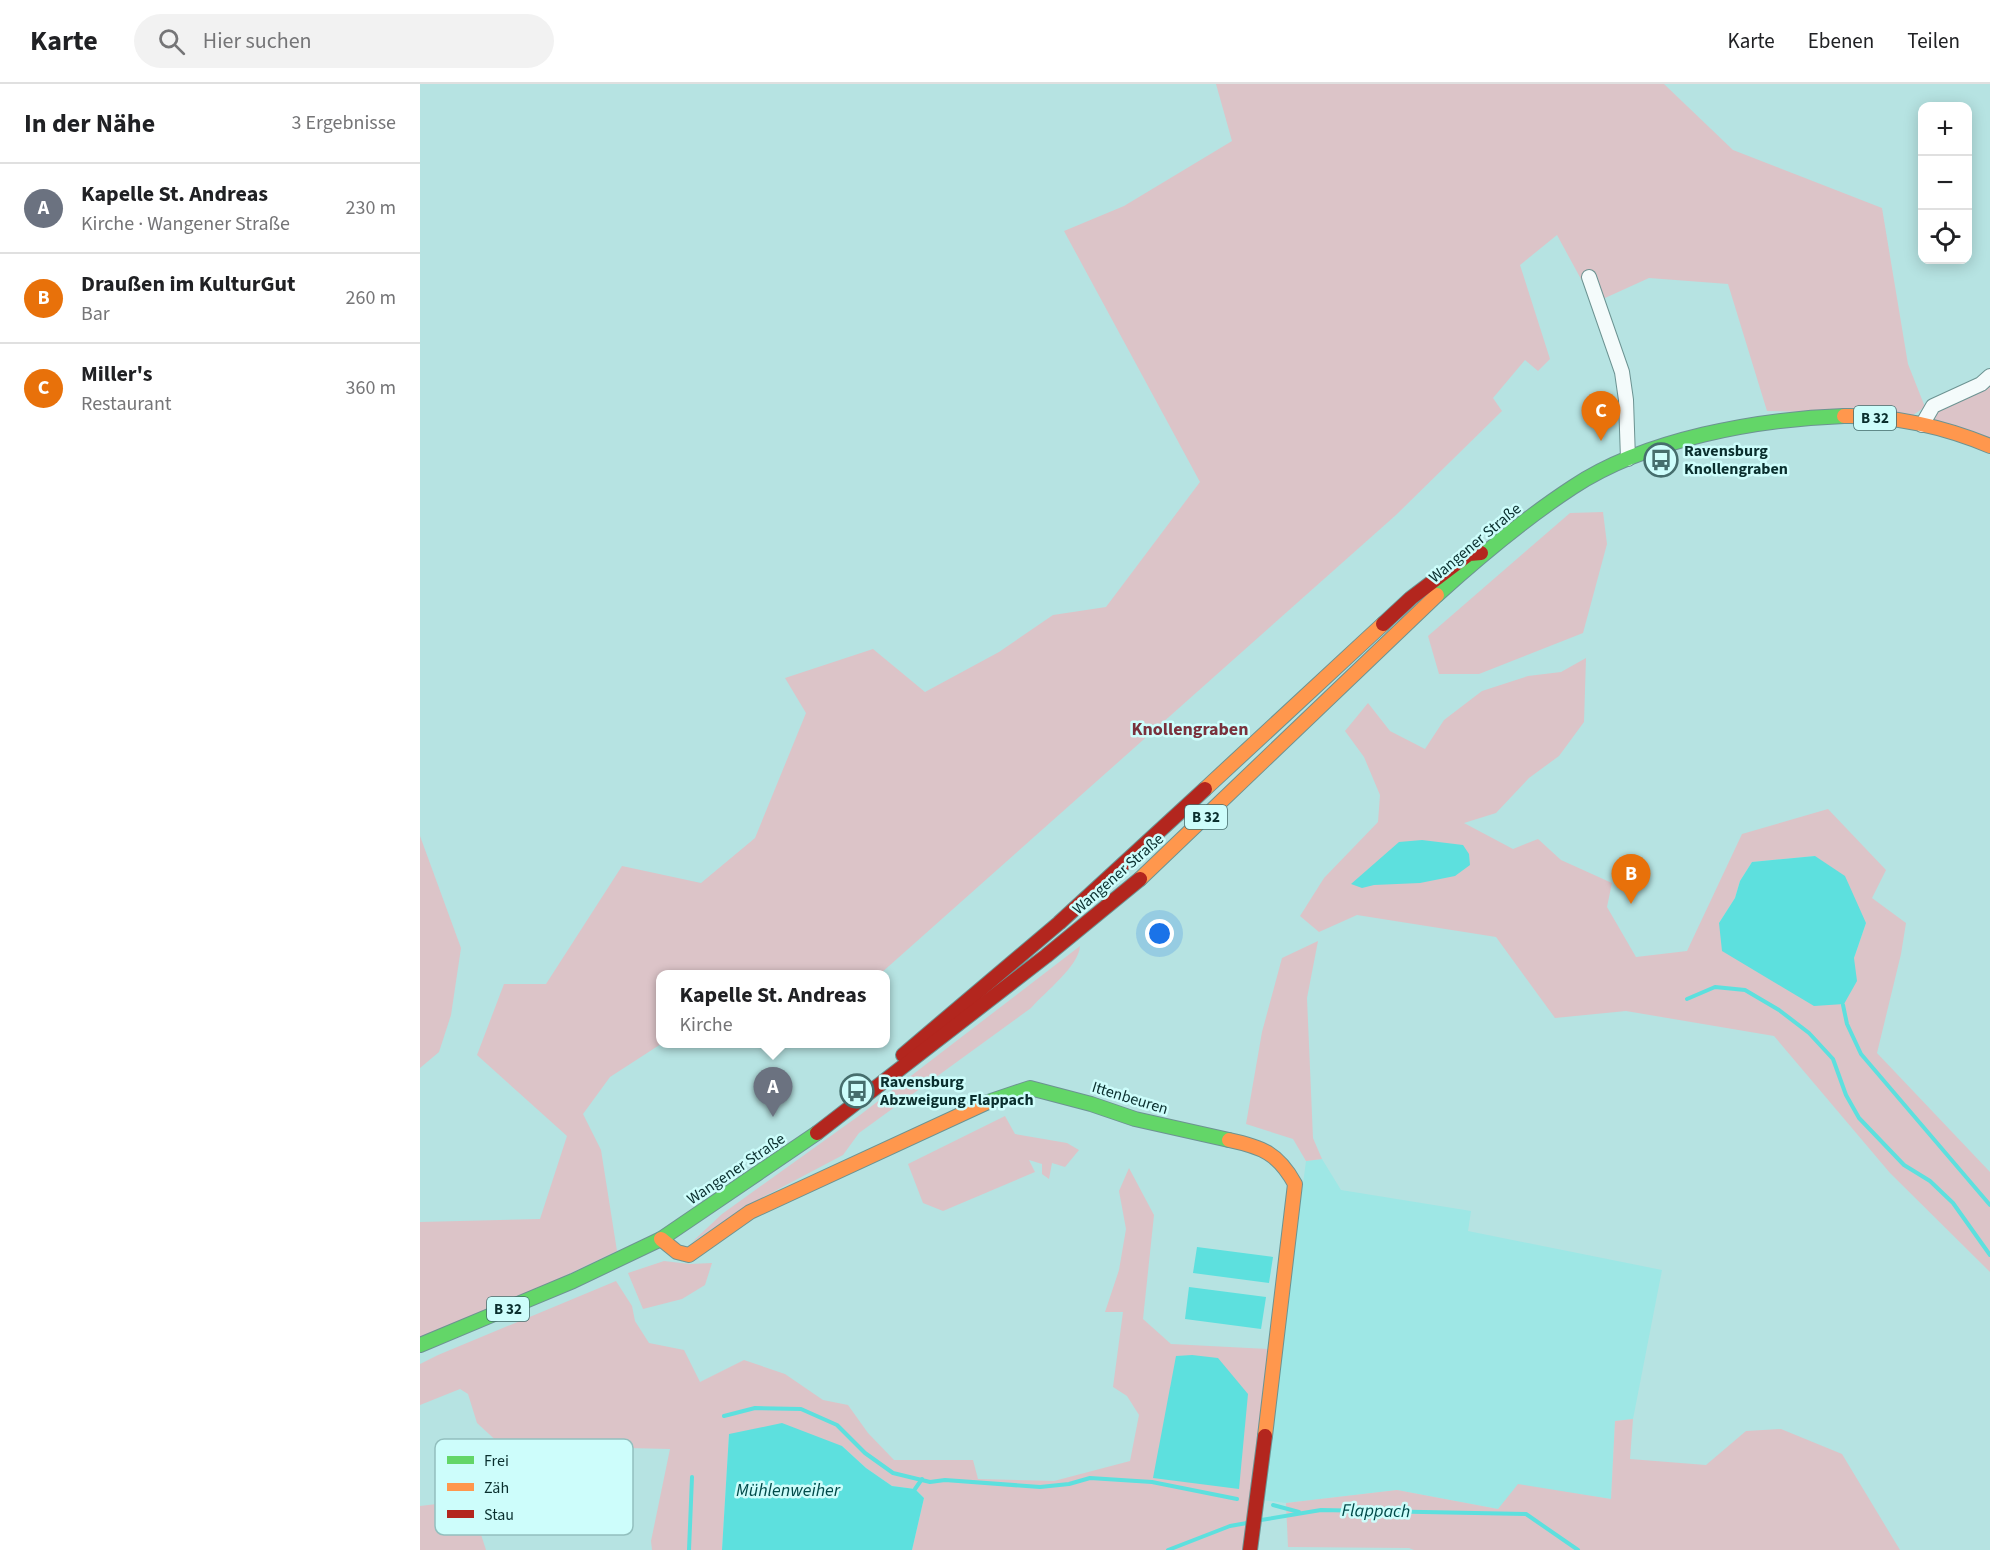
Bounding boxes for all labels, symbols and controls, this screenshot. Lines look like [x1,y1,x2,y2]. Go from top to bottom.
search box [134,14,554,68]
text: Karte [30,21,98,61]
icon: search [155,25,188,58]
text: Hier suchen [203,25,312,57]
text: Karte [1728,26,1775,56]
text: Ebenen [1808,26,1874,56]
text: Teilen [1907,26,1960,56]
map controls [1918,102,1972,264]
button: + [1918,102,1972,156]
text: In der Nähe [24,105,155,142]
text: 3 Ergebnisse [291,109,396,137]
button: − [1918,156,1972,210]
text: Kapelle St. Andreas [81,178,268,210]
text: A [38,194,49,222]
text: 230 m [346,194,396,222]
text: Kirche · Wangener Straße [81,210,290,238]
button: locate [1918,210,1972,264]
text: Draußen im KulturGut [81,268,296,300]
text: B [37,284,50,312]
text: 260 m [346,284,396,312]
text: Bar [81,300,110,328]
text: Miller's [81,358,152,390]
text: C [38,374,49,402]
text: 360 m [346,374,396,402]
text: Restaurant [81,390,172,418]
pin: C [1582,392,1620,441]
road number: B 32 [1854,406,1896,430]
place label: Ravensburg Knollengraben [1684,440,1788,480]
bus stop icon: Ravensburg Knollengraben [1643,442,1679,478]
street label: Wangener Straße [1424,498,1526,588]
district label: Knollengraben [1132,717,1248,742]
road number: B 32 [1185,805,1227,829]
street label: Wangener Straße [1068,828,1168,920]
pin: B [1612,854,1650,904]
your location [1145,919,1174,948]
popup [656,970,890,1048]
text: Kapelle St. Andreas [679,979,867,1011]
text: Kirche [679,1011,733,1039]
pin: A [754,1068,792,1117]
place label: Ravensburg Abzweigung Flappach [879,1071,1034,1111]
bus stop icon: Ravensburg Abzweigung Flappach [839,1073,875,1109]
street label: Ittenbeuren [1089,1076,1171,1120]
street label: Wangener Straße [682,1128,790,1210]
road number: B 32 [487,1297,529,1321]
legend [435,1439,633,1535]
text: Frei [484,1450,509,1472]
text: Zäh [484,1477,509,1499]
water label: Mühlenweiher [736,1478,841,1503]
water label: Flappach [1341,1498,1411,1524]
text: Stau [484,1504,514,1526]

